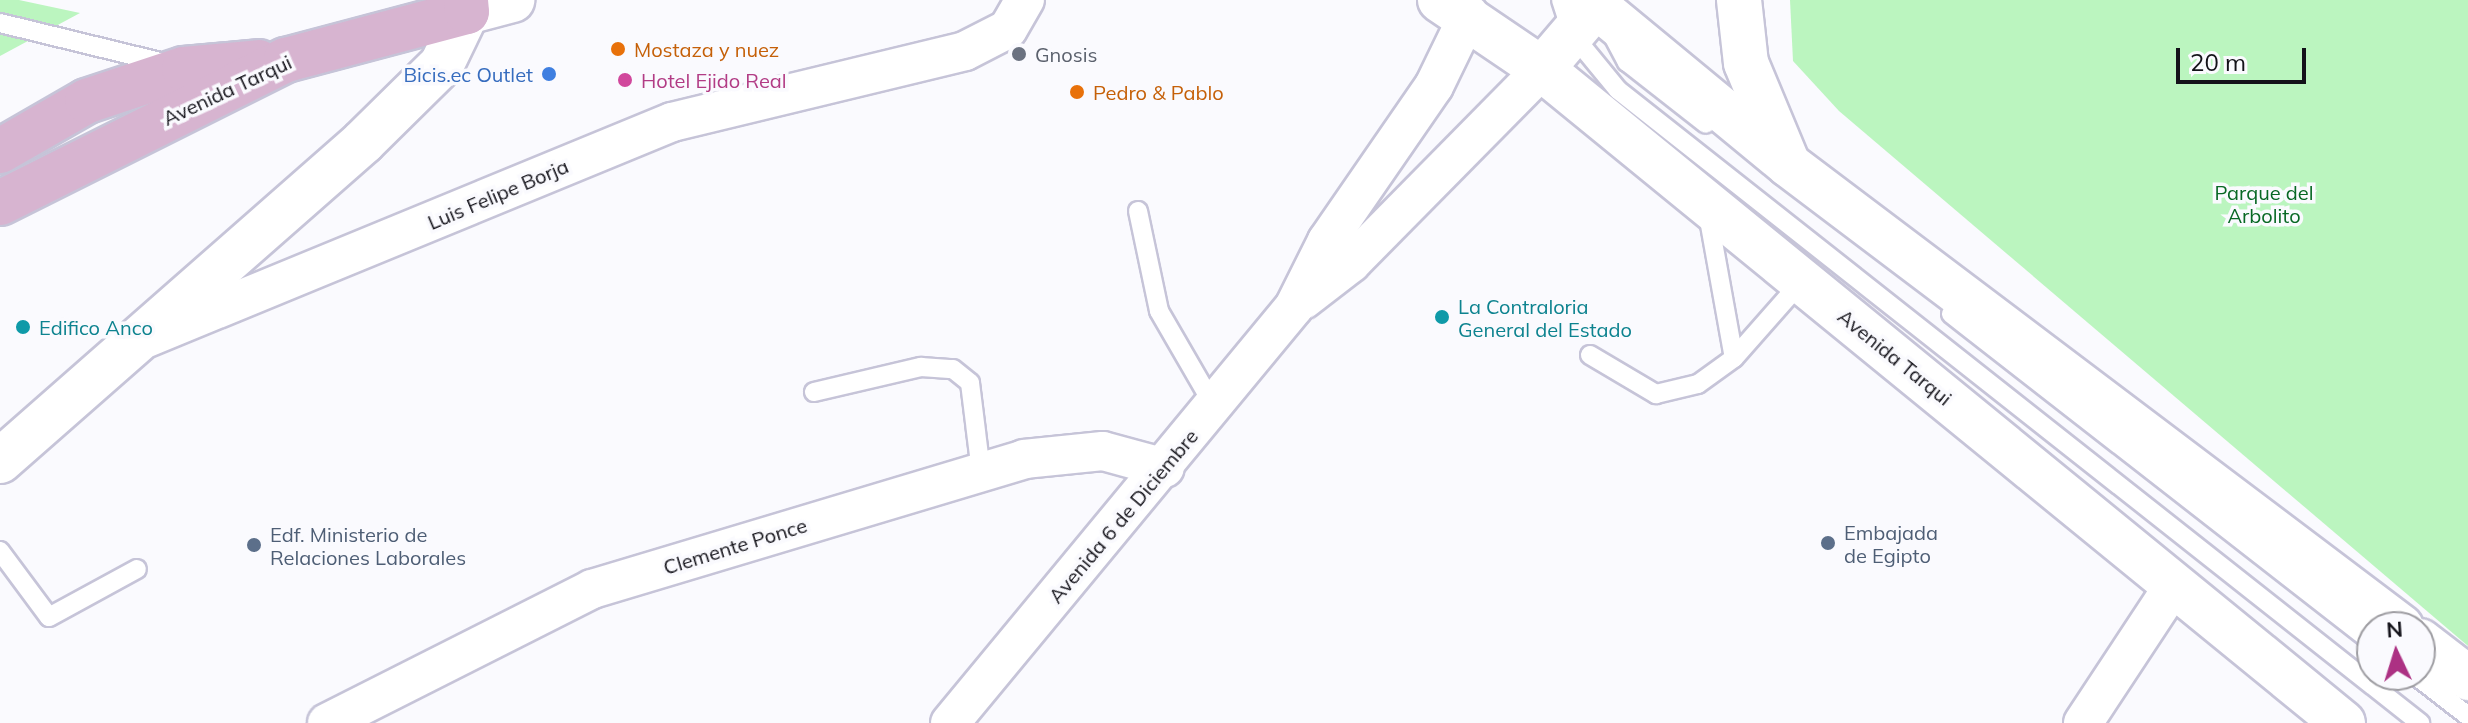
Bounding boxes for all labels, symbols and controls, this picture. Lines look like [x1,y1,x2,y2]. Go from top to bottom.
scale bar [2180,32,2310,82]
place label: Mostaza y nuez [634,37,779,61]
marker: Mostaza y nuez [609,40,627,58]
place label: Gnosis [1035,42,1097,66]
marker: Gnosis [1010,45,1028,63]
text: 20 m [2190,47,2246,77]
street label: Avenida Tarqui [159,50,295,130]
place label: Bicis.ec Outlet [403,62,533,86]
marker: Bicis.ec Outlet [540,65,558,83]
place label: Hotel Ejido Real [641,68,787,92]
marker: Hotel Ejido Real [616,71,634,89]
place label: Pedro & Pablo [1093,80,1224,104]
marker: Pedro & Pablo [1068,83,1086,101]
street label: Luis Felipe Borja [424,154,572,234]
park label: Parque del Arbolito [2215,180,2313,227]
place label: La Contraloria General del Estado [1458,294,1632,341]
street label: Avenida Tarqui [1833,304,1957,410]
marker: La Contraloria General del Estado [1433,308,1451,326]
place label: Edifico Anco [39,315,153,339]
marker: Edifico Anco [14,318,32,336]
street label: Avenida 6 de Diciembre [1043,424,1203,608]
street label: Clemente Ponce [660,513,810,579]
place label: Embajada de Egipto [1844,520,1938,567]
place label: Edf. Ministerio de Relaciones Laborales [270,522,466,569]
marker: Embajada de Egipto [1819,534,1837,552]
marker: Edf. Ministerio de Relaciones Laborales [245,536,263,554]
north arrow [2356,611,2436,691]
text: N [2385,615,2404,644]

